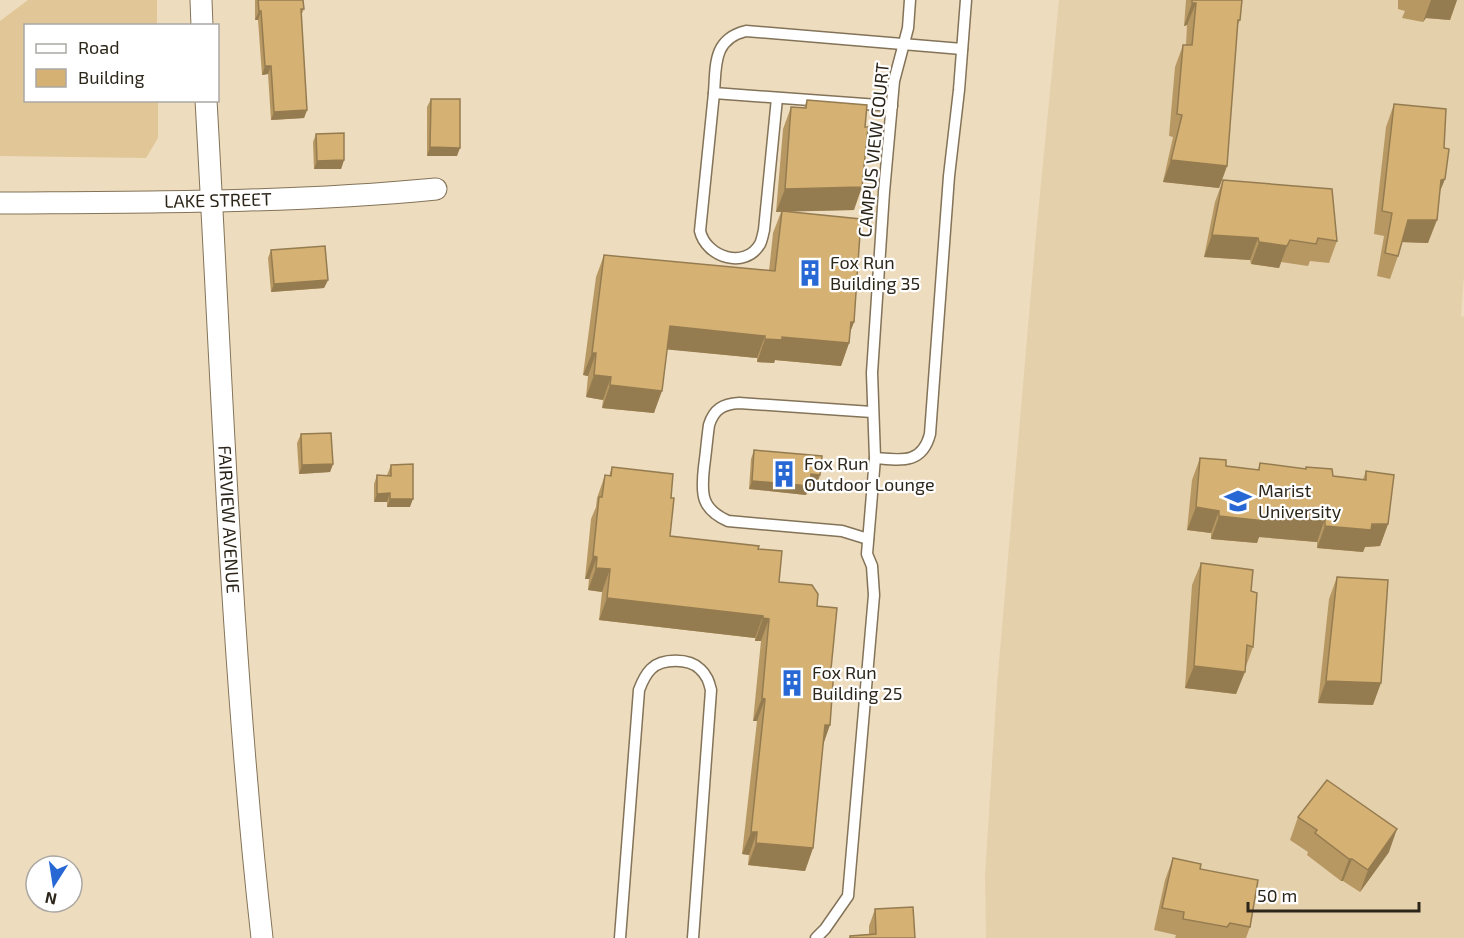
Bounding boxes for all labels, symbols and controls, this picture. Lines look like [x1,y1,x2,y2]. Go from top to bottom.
legend [24,24,219,102]
text: Road [78,36,119,58]
street label: CAMPUS VIEW COURT [853,61,893,238]
text: Building [78,66,145,88]
street label: LAKE STREET [164,187,273,212]
place label: Fox Run Building 35 [830,251,920,294]
building icon: Fox Run Building 35 [795,258,825,288]
street label: FAIRVIEW AVENUE [214,445,245,594]
place label: Fox Run Outdoor Lounge [804,452,935,495]
building icon: Fox Run Outdoor Lounge [769,459,799,489]
place label: Marist University [1258,479,1342,522]
school or university icon: Marist University [1223,486,1253,516]
place label: Fox Run Building 25 [812,661,902,704]
building icon: Fox Run Building 25 [777,668,807,698]
north arrow [24,854,84,914]
scale bar [1248,875,1419,913]
text: 50 m [1257,884,1297,906]
text: N [43,889,58,910]

